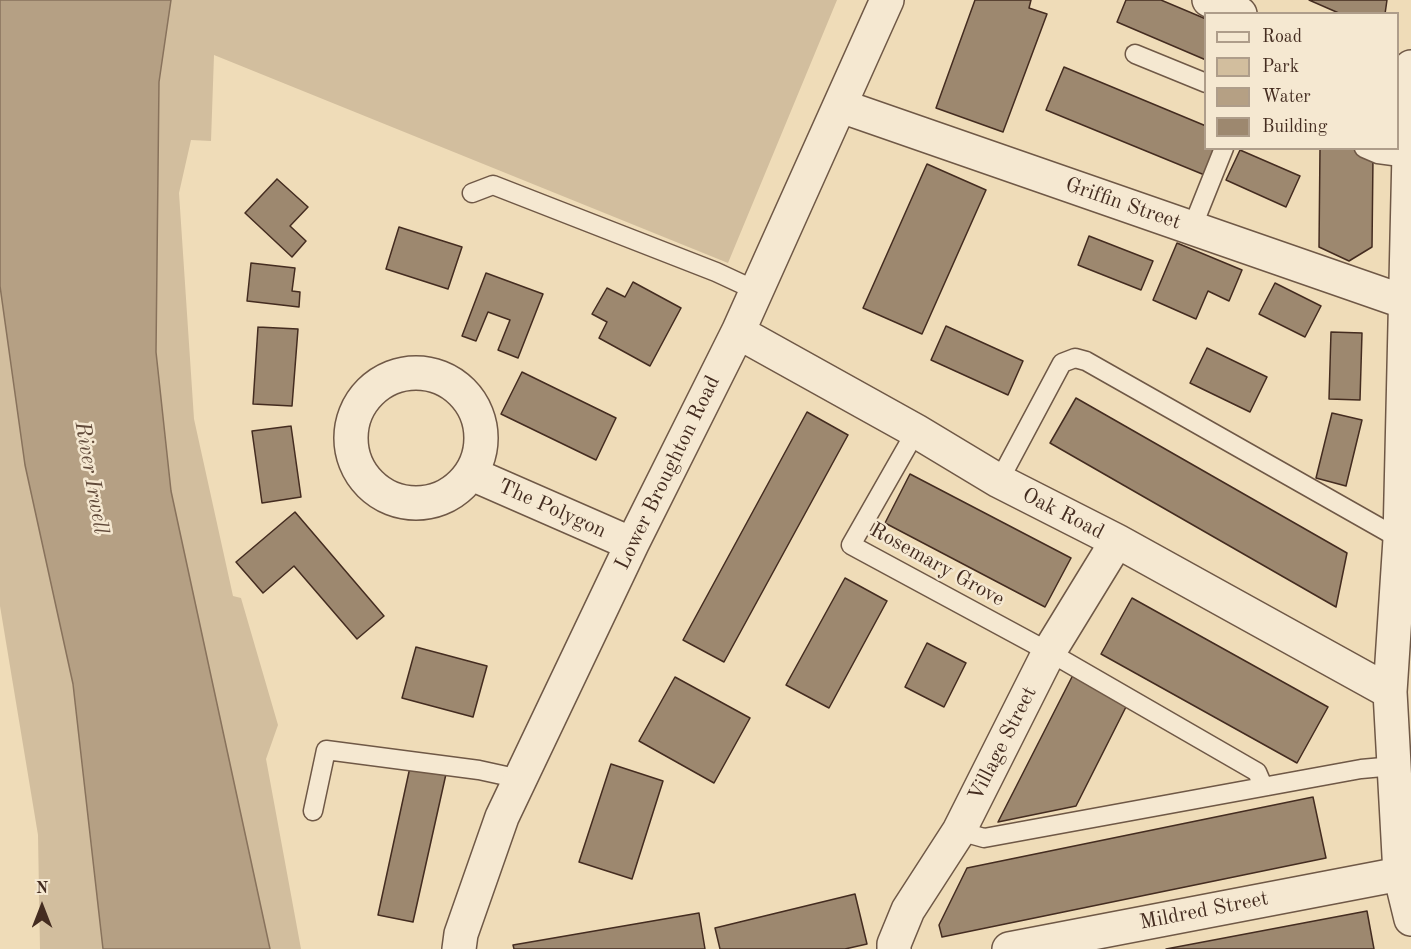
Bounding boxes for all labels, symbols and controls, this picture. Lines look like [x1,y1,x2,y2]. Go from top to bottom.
legend [1204,12,1399,150]
text: Road [1262,28,1302,46]
text: Park [1262,58,1299,76]
text: Water [1262,88,1311,106]
text: Building [1262,118,1327,136]
street label: Griffin Street [1062,172,1184,236]
street label: Lower Broughton Road [610,372,726,574]
water label: River Irwell [68,420,114,536]
street label: The Polygon [494,474,610,544]
street label: Oak Road [1018,483,1108,545]
street label: Rosemary Grove [865,518,1009,612]
street label: Village Street [963,683,1043,805]
north arrow [12,877,72,937]
text: N [36,881,48,897]
street label: Mildred Street [1137,886,1271,936]

